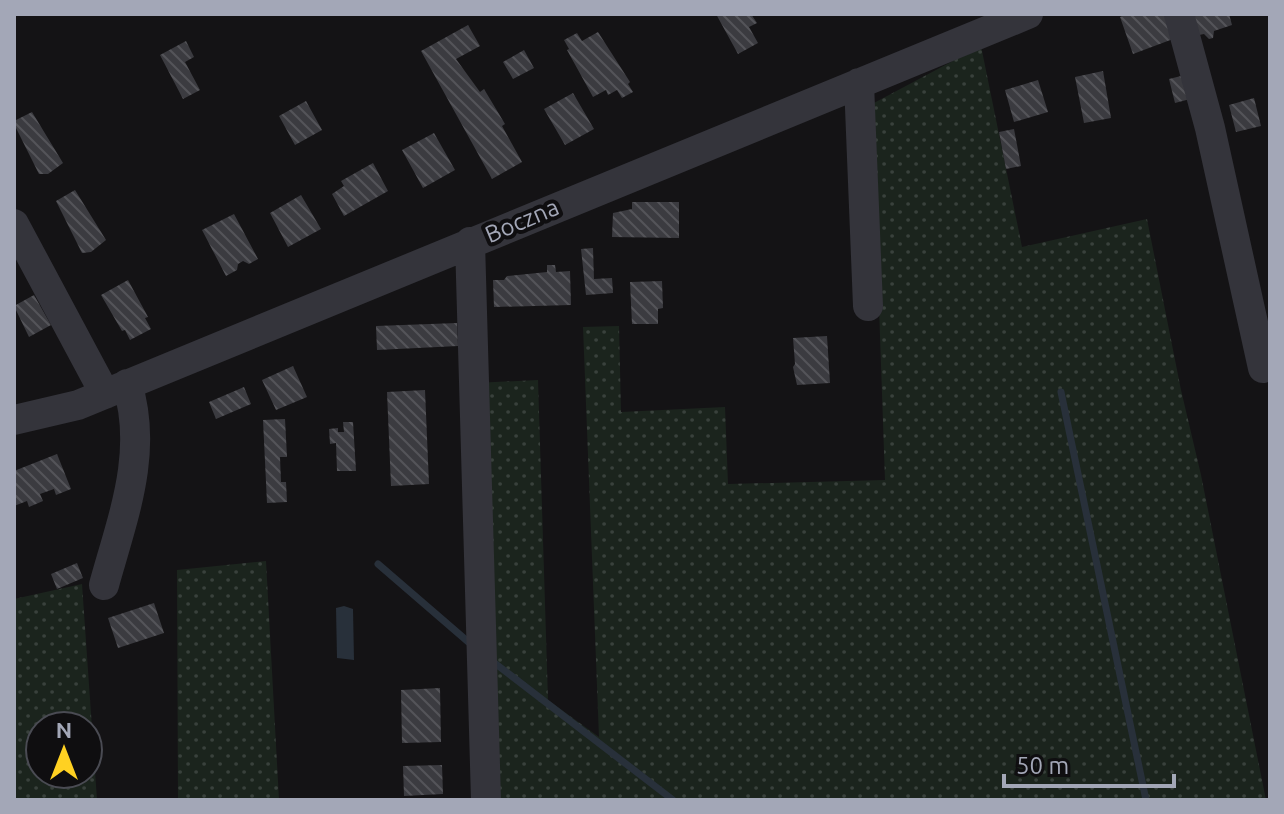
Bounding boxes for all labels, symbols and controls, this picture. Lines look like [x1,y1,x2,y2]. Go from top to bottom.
street label: Boczna [481,193,563,248]
north arrow [24,710,104,790]
text: N [56,717,72,742]
scale bar [1004,738,1174,788]
text: 50 m [1016,752,1069,779]

